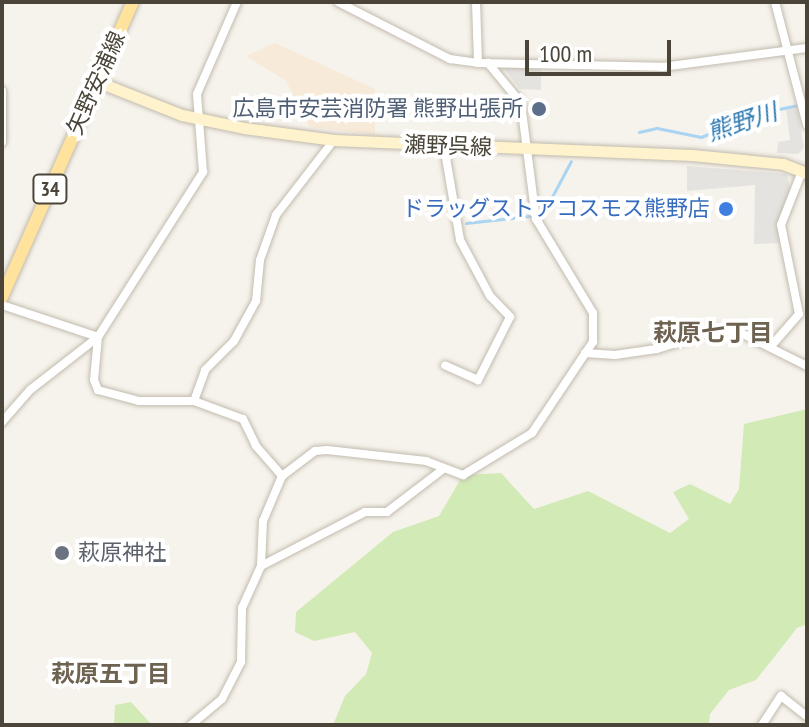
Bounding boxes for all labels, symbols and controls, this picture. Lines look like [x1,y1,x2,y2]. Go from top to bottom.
scale bar [529,24,675,74]
street label: 矢野安浦線 [62,27,130,139]
text: 100 m [539,38,592,69]
place label: 広島市安芸消防署 熊野出張所 [232,96,523,122]
water label: 熊野川 [703,97,781,147]
marker: 広島市安芸消防署 熊野出張所 [530,100,548,118]
street label: 瀬野呉線 [404,131,492,161]
road number: 34 [32,173,68,205]
place label: ドラッグストアコスモス熊野店 [402,196,710,222]
marker: ドラッグストアコスモス熊野店 [717,200,735,218]
district label: 萩原七丁目 [653,319,773,347]
place label: 萩原神社 [78,540,166,566]
marker: 萩原神社 [53,544,71,562]
district label: 萩原五丁目 [51,660,171,688]

